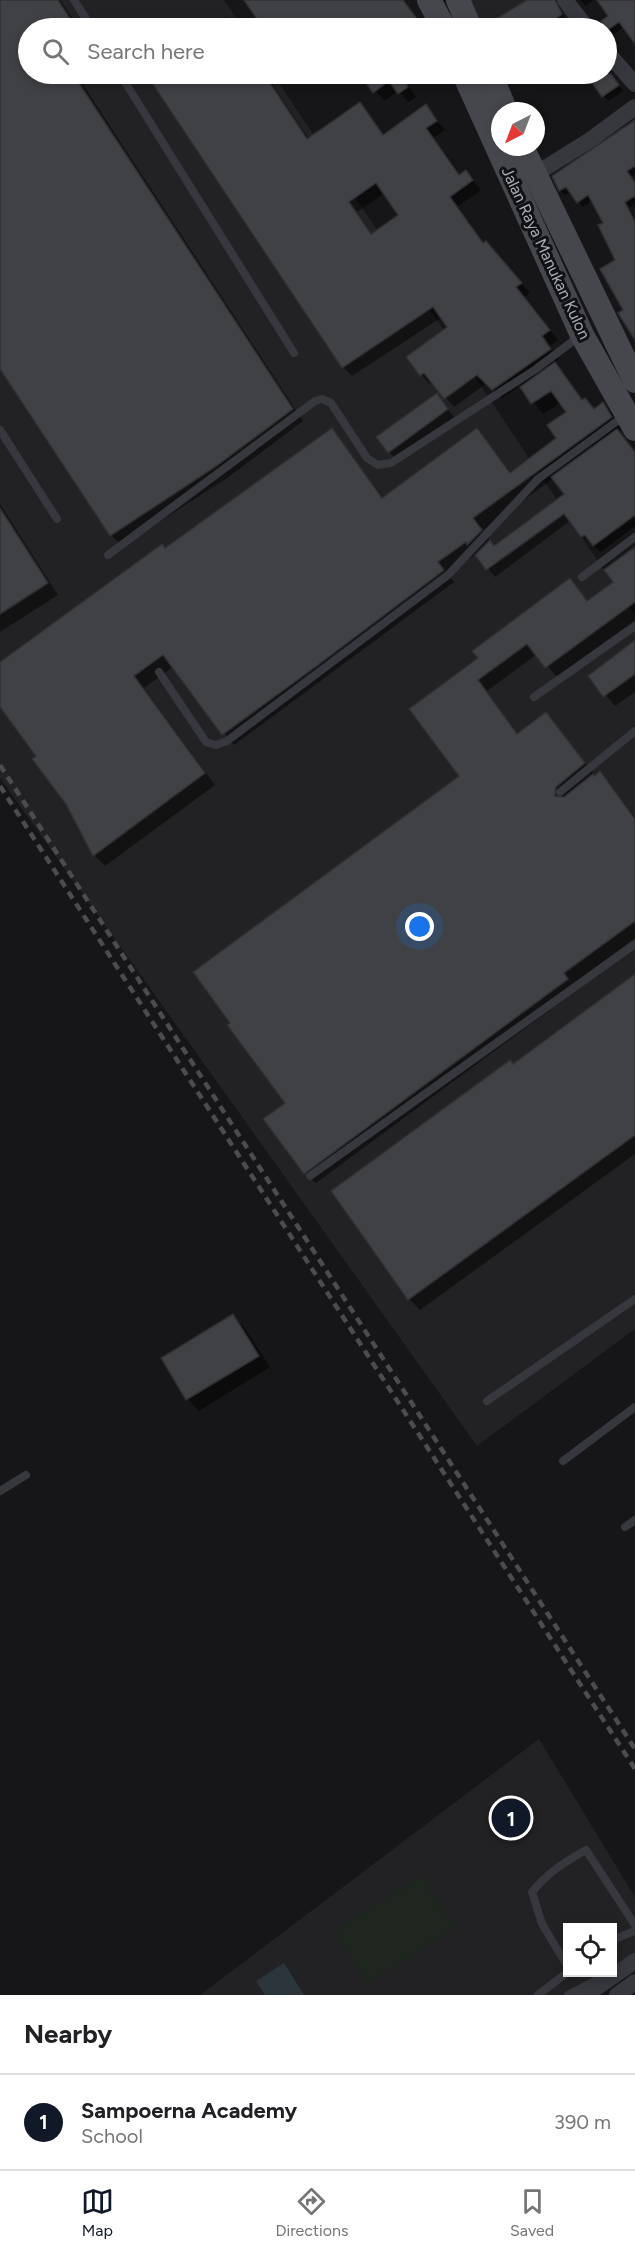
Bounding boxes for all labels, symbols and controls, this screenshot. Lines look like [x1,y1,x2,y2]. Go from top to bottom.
search box [18,18,617,84]
icon: search [39,35,72,68]
text: Search here [87,38,205,65]
north arrow [491,102,545,156]
street label: Jalan Raya Manukan Kulon [498,164,594,342]
your location [405,912,434,941]
pin: 1 [492,1796,530,1840]
map controls [563,1923,617,1977]
button: locate [563,1923,617,1977]
text: Nearby [24,2018,112,2050]
text: Sampoerna Academy [81,2097,297,2124]
text: 1 [39,2110,48,2134]
text: 390 m [554,2110,611,2134]
text: School [81,2124,143,2148]
tab: Map [81,2185,114,2240]
tab: Directions [275,2185,348,2240]
tab: Saved [510,2185,554,2240]

